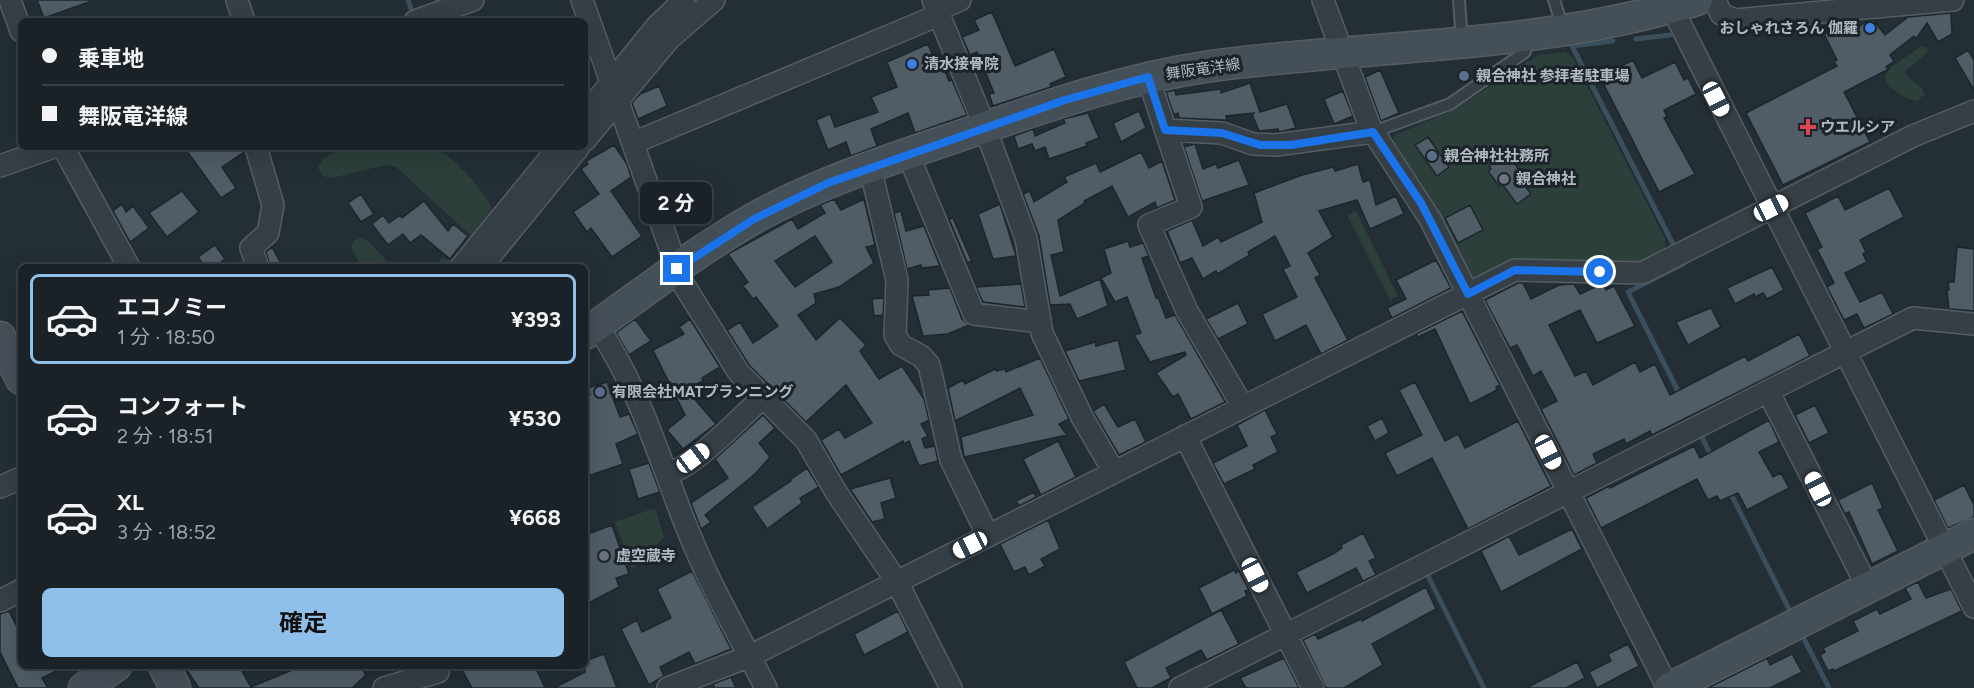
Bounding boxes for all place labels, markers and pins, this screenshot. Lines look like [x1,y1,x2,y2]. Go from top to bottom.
place label: おしゃれさろん 伽羅 [1719,19,1858,37]
marker: おしゃれさろん 伽羅 [1863,21,1877,35]
place label: 清水接骨院 [924,55,999,73]
marker: 清水接骨院 [905,57,919,71]
place label: 親合神社 参拝者駐車場 [1476,67,1630,85]
marker: 親合神社 参拝者駐車場 [1457,69,1471,83]
place label: ウエルシア [1820,118,1895,136]
marker: ウエルシア [1801,120,1815,134]
place label: 親合神社社務所 [1444,147,1549,165]
marker: 親合神社社務所 [1425,149,1439,163]
place label: 親合神社 [1516,170,1576,188]
marker: 親合神社 [1497,172,1511,186]
place label: 有限会社MATプランニング [612,383,794,401]
marker: 有限会社MATプランニング [593,385,607,399]
place label: 虚空蔵寺 [616,547,676,565]
marker: 虚空蔵寺 [597,549,611,563]

